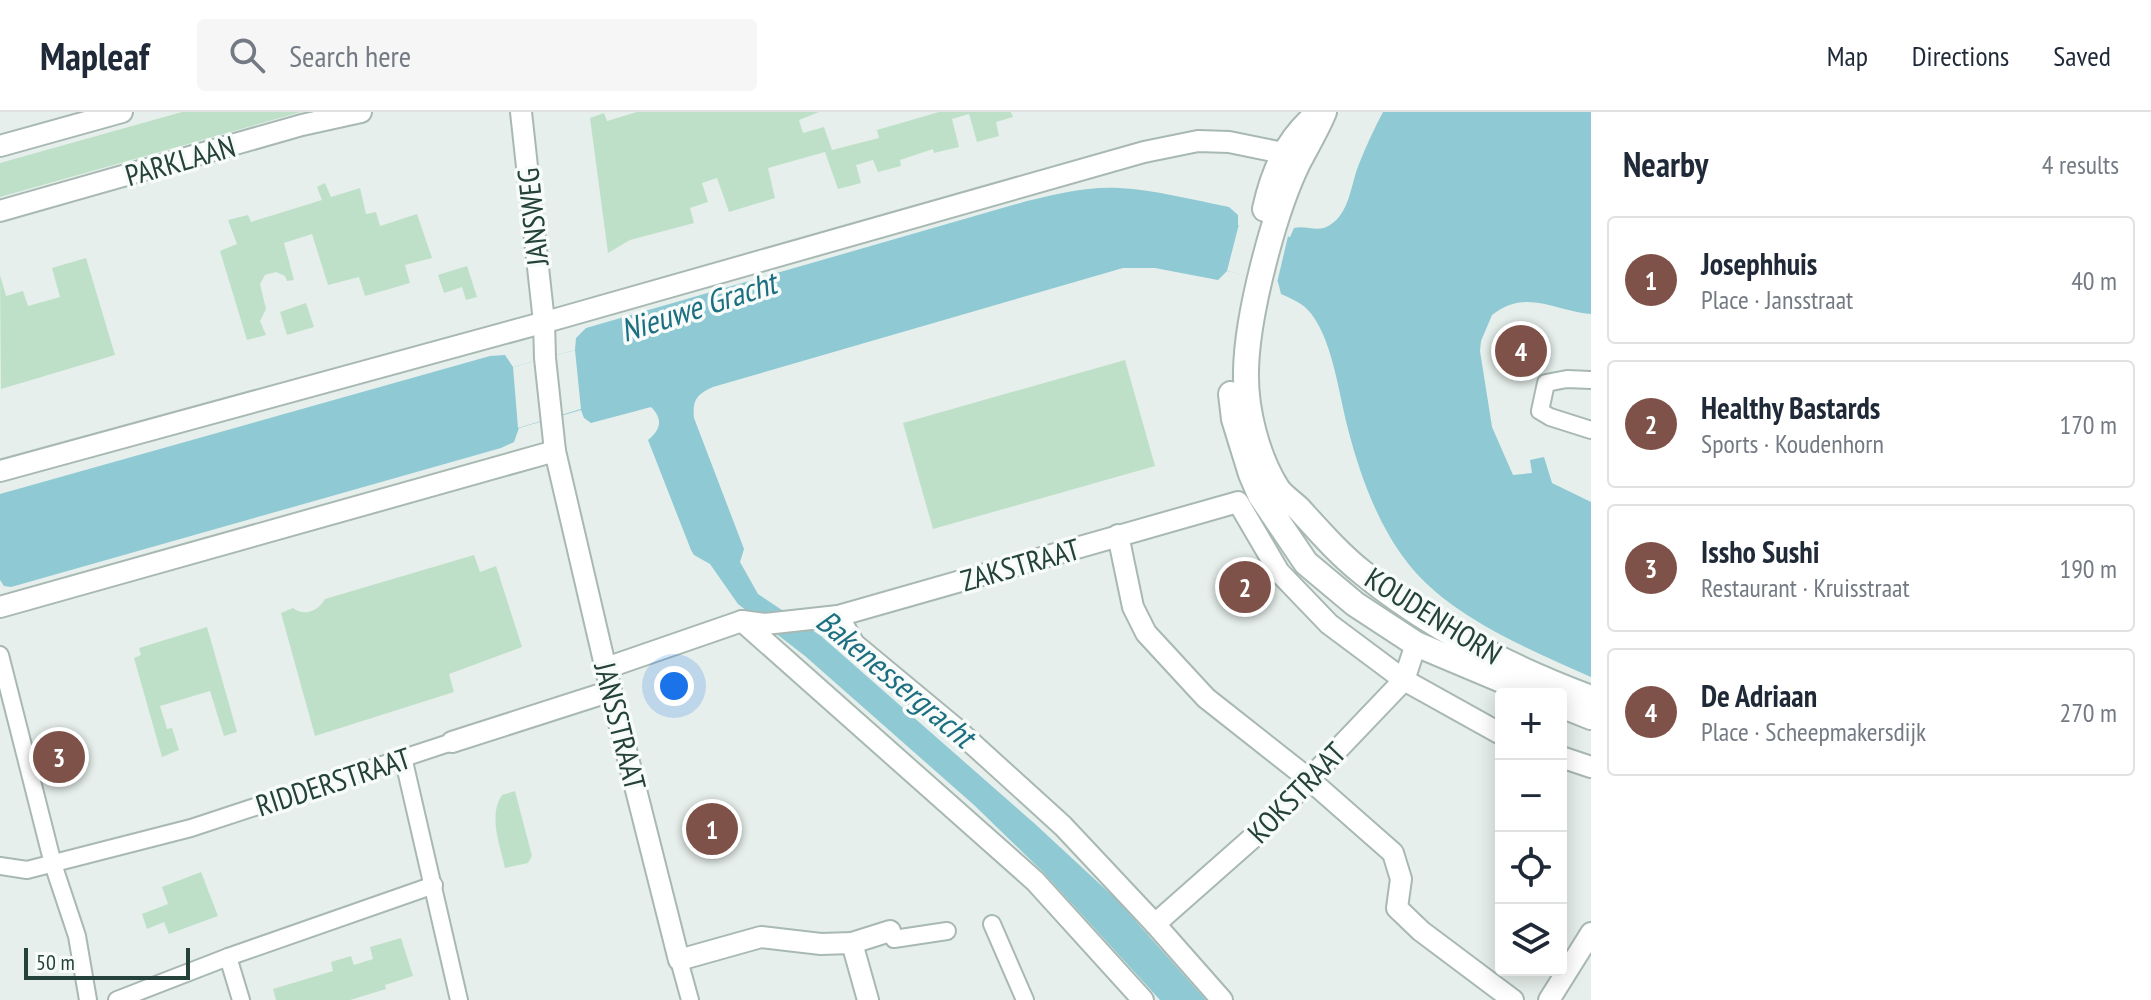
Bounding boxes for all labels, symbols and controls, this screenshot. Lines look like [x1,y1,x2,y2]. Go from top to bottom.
search box [197,19,757,91]
text: Mapleaf [40,31,149,80]
icon: search [225,33,269,77]
text: Search here [289,36,411,75]
text: Map [1827,37,1868,74]
text: Directions [1912,37,2009,74]
text: Saved [2053,37,2111,74]
street label: PARKLAAN [121,126,239,194]
text: Nearby [1623,142,1708,186]
text: 4 results [2042,148,2119,181]
street label: JANSWEG [507,166,557,269]
text: Josephhuis [1701,244,1817,283]
water label: Nieuwe Gracht [615,260,784,351]
text: 1 [1645,264,1657,297]
text: 40 m [2071,264,2117,297]
text: Place · Jansstraat [1701,283,1853,316]
pin: 4 [1495,321,1547,381]
text: Healthy Bastards [1701,388,1880,427]
text: 2 [1645,408,1657,441]
text: 170 m [2059,408,2117,441]
text: Sports · Koudenhorn [1701,427,1884,460]
street label: ZAKSTRAAT [956,528,1084,600]
text: Issho Sushi [1701,532,1819,571]
text: 3 [1645,552,1657,585]
text: 190 m [2059,552,2117,585]
pin: 2 [1219,557,1271,617]
street label: KOUDENHORN [1358,558,1510,672]
text: Restaurant · Kruisstraat [1701,571,1910,604]
water label: Bakenessergracht [808,600,986,758]
street label: JANSSTRAAT [586,657,656,794]
your location [654,666,694,706]
text: De Adriaan [1701,676,1817,715]
map controls [1495,688,1567,976]
button: + [1495,688,1567,760]
text: 4 [1645,696,1657,729]
text: 270 m [2059,696,2117,729]
text: Place · Scheepmakersdijk [1701,715,1926,748]
pin: 3 [33,727,85,787]
street label: KOKSTRAAT [1238,733,1354,851]
street label: RIDDERSTRAAT [251,738,415,824]
button: − [1495,760,1567,832]
pin: 1 [686,799,738,859]
button: locate [1495,832,1567,904]
button: layers [1495,904,1567,976]
scale bar [24,944,190,980]
text: 50 m [36,948,75,976]

